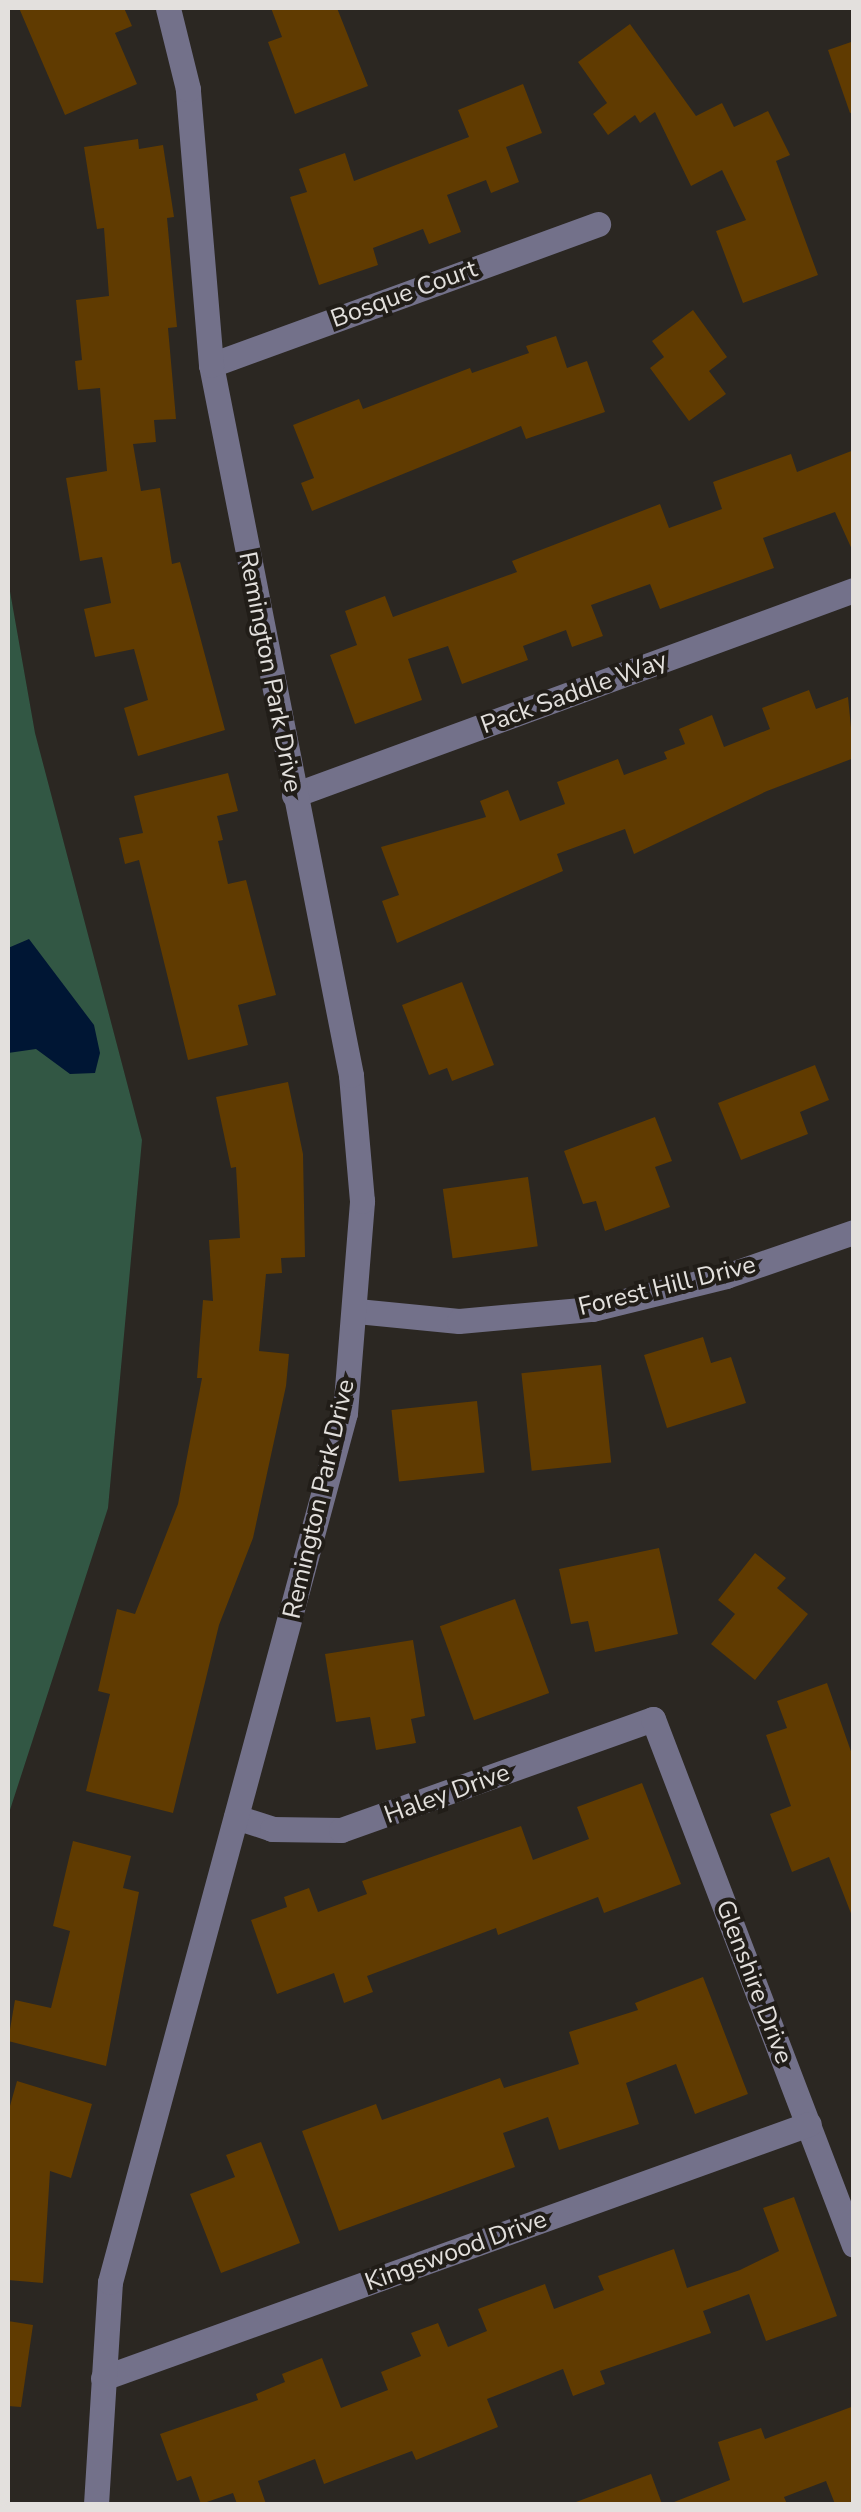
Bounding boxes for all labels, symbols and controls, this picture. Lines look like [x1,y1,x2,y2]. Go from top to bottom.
street label: Bosque Court [327,254,481,334]
street label: Remington Park Drive [232,549,308,795]
street label: Pack Saddle Way [477,645,671,741]
street label: Forest Hill Drive [575,1249,759,1323]
street label: Remington Park Drive [277,1376,361,1622]
street label: Haley Drive [380,1757,514,1831]
street label: Glenshire Drive [709,1896,799,2068]
street label: Kingswood Drive [361,2204,551,2298]

